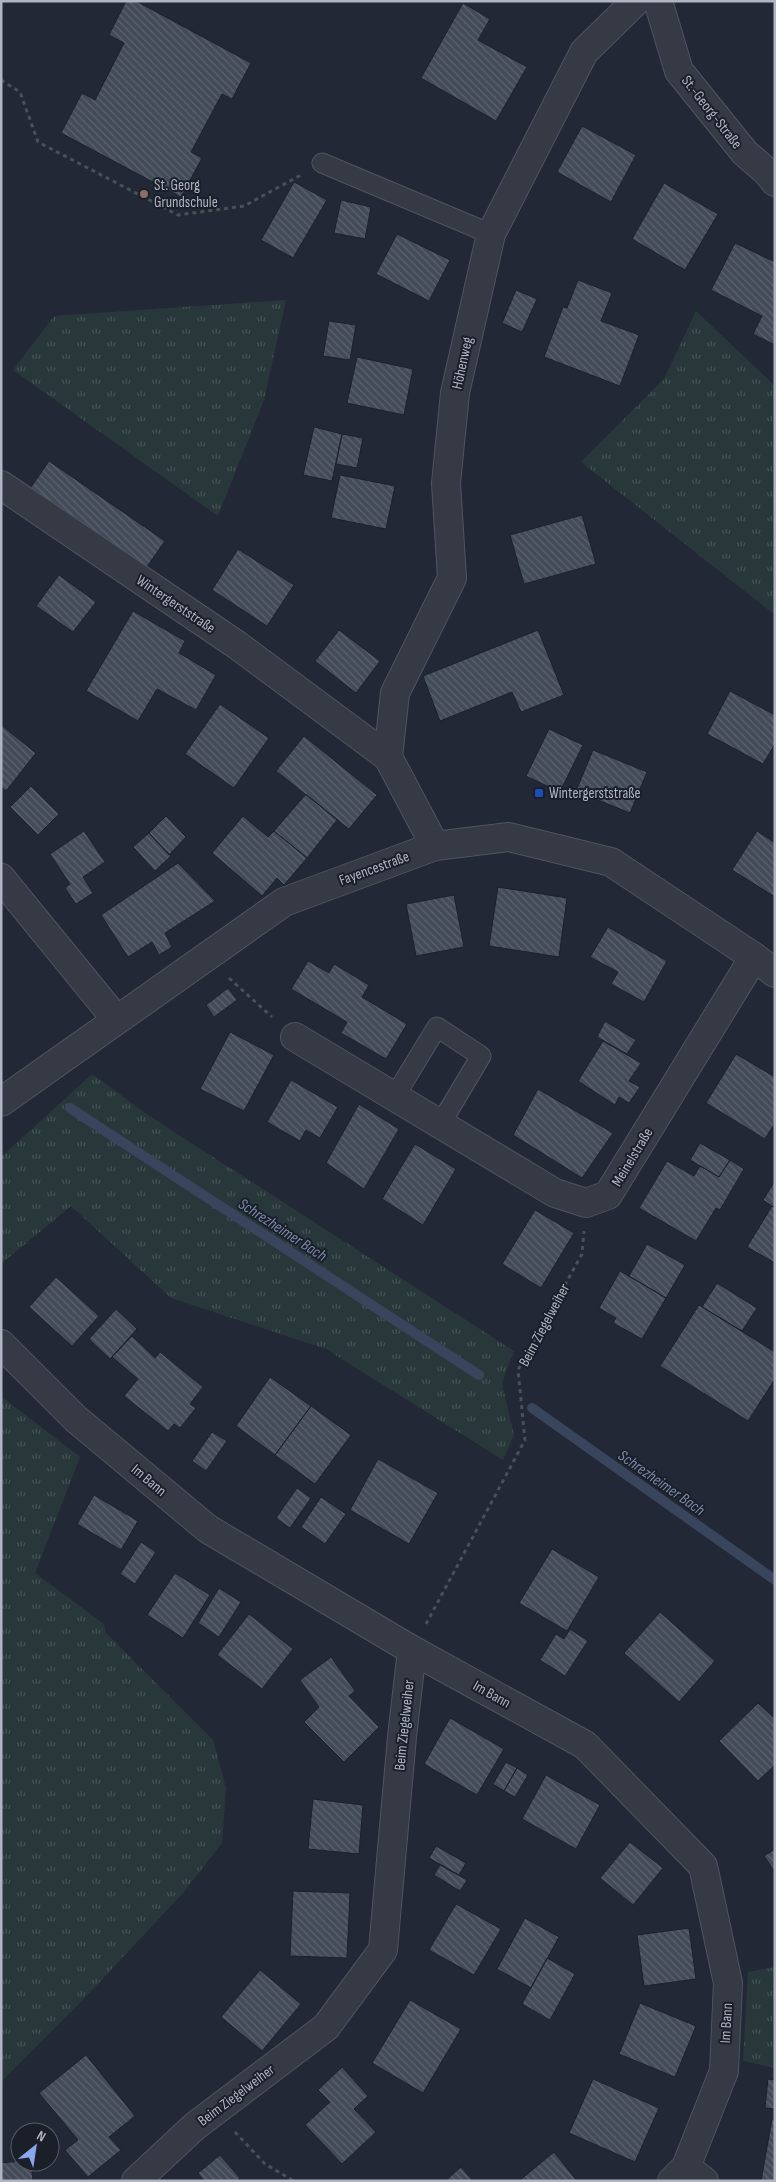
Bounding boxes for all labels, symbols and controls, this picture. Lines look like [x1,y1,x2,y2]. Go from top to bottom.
street label: St.-Georg-Straße [677,72,746,153]
place label: St. Georg Grundschule [154,176,218,212]
marker: St. Georg Grundschule [138,188,150,200]
street label: Höhenweg [448,335,477,391]
street label: Wintergerststraße [132,571,219,638]
place label: Wintergerststraße [549,784,641,803]
marker: Wintergerststraße [533,787,545,799]
street label: Fayencestraße [336,847,412,890]
street label: Meinelstraße [608,1124,657,1190]
water label: Schrezheimer Bach [234,1195,330,1266]
street label: Beim Ziegelweiher [515,1280,575,1370]
water label: Schrezheimer Bach [614,1446,708,1520]
street label: Im Bann [127,1460,170,1501]
street label: Im Bann [469,1676,514,1713]
street label: Beim Ziegelweiher [390,1678,419,1771]
street label: Im Bann [716,2002,737,2044]
street label: Beim Ziegelweiher [194,2060,279,2130]
north arrow [10,2122,60,2172]
text: N [34,2127,49,2145]

